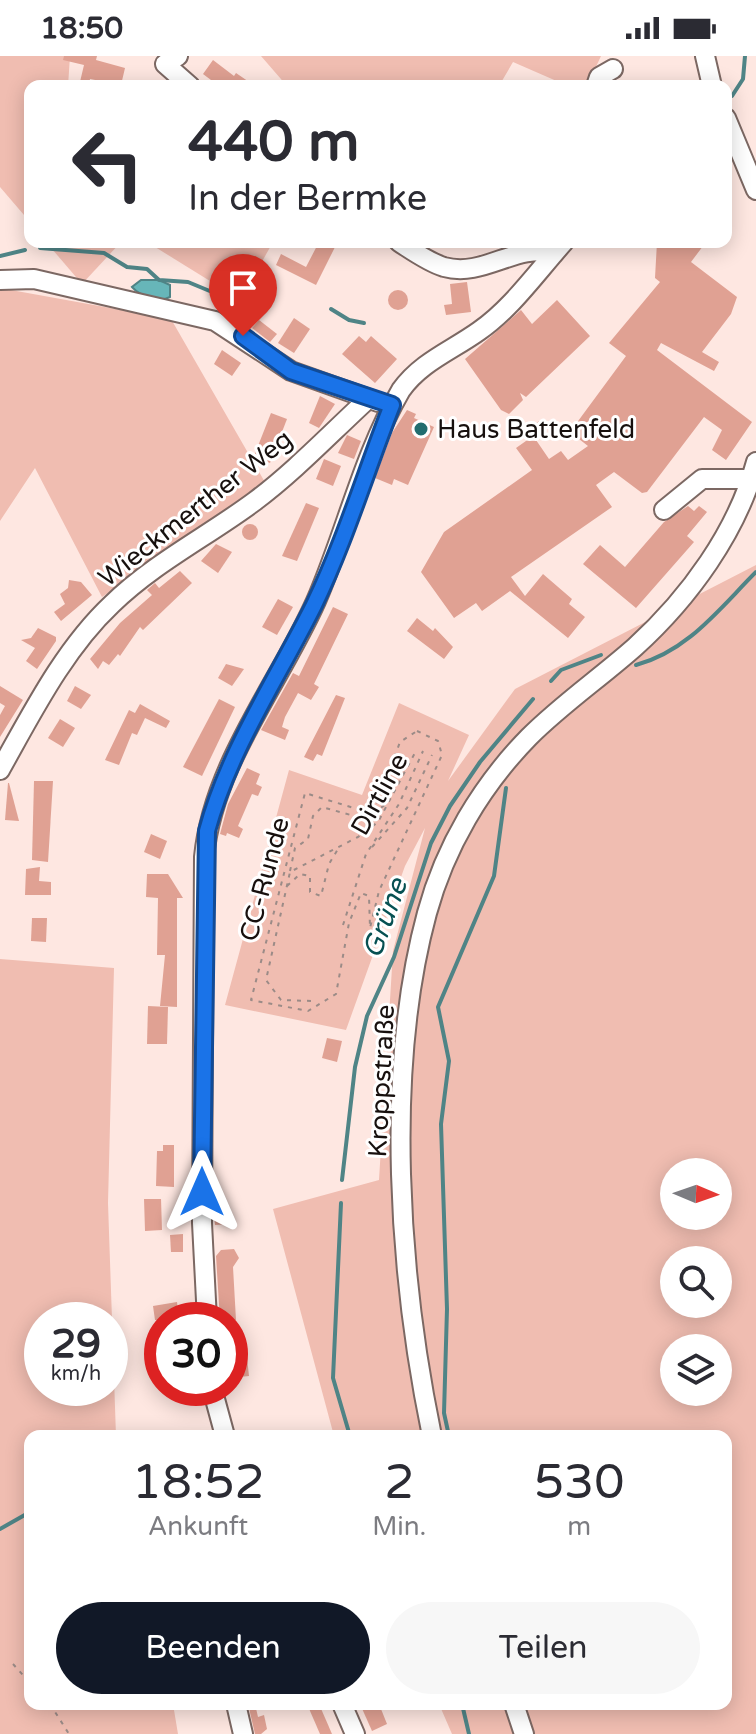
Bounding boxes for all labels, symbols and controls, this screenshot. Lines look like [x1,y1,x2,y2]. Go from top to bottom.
text: 18:50 [40,10,123,47]
text: 440 m [188,109,359,176]
icon: left [56,112,160,216]
text: In der Bermke [188,177,427,220]
pin [209,254,277,336]
icon: arrive [221,266,265,310]
place label: Haus Battenfeld [437,414,635,445]
marker: Haus Battenfeld [412,420,430,438]
street label: Wieckmerther Weg [92,423,298,594]
street label: Dirtline [344,748,415,841]
street label: CC-Runde [233,814,296,944]
water label: Grüne [355,872,416,963]
street label: Kroppstraße [362,1004,401,1158]
position arrow [160,1150,244,1234]
north arrow [660,1158,732,1230]
map controls [660,1158,732,1406]
button: search [660,1246,732,1318]
speed limit sign: 30 [144,1302,248,1406]
text: 29 [51,1320,101,1368]
button: layers [660,1334,732,1406]
text: km/h [51,1362,101,1386]
text: 18:52 [132,1454,265,1512]
text: 2 [384,1454,414,1512]
text: 530 [534,1454,624,1512]
text: Ankunft [148,1511,248,1542]
text: Min. [372,1511,426,1542]
text: m [567,1511,591,1542]
button: Beenden [56,1602,370,1694]
button: Teilen [386,1602,700,1694]

